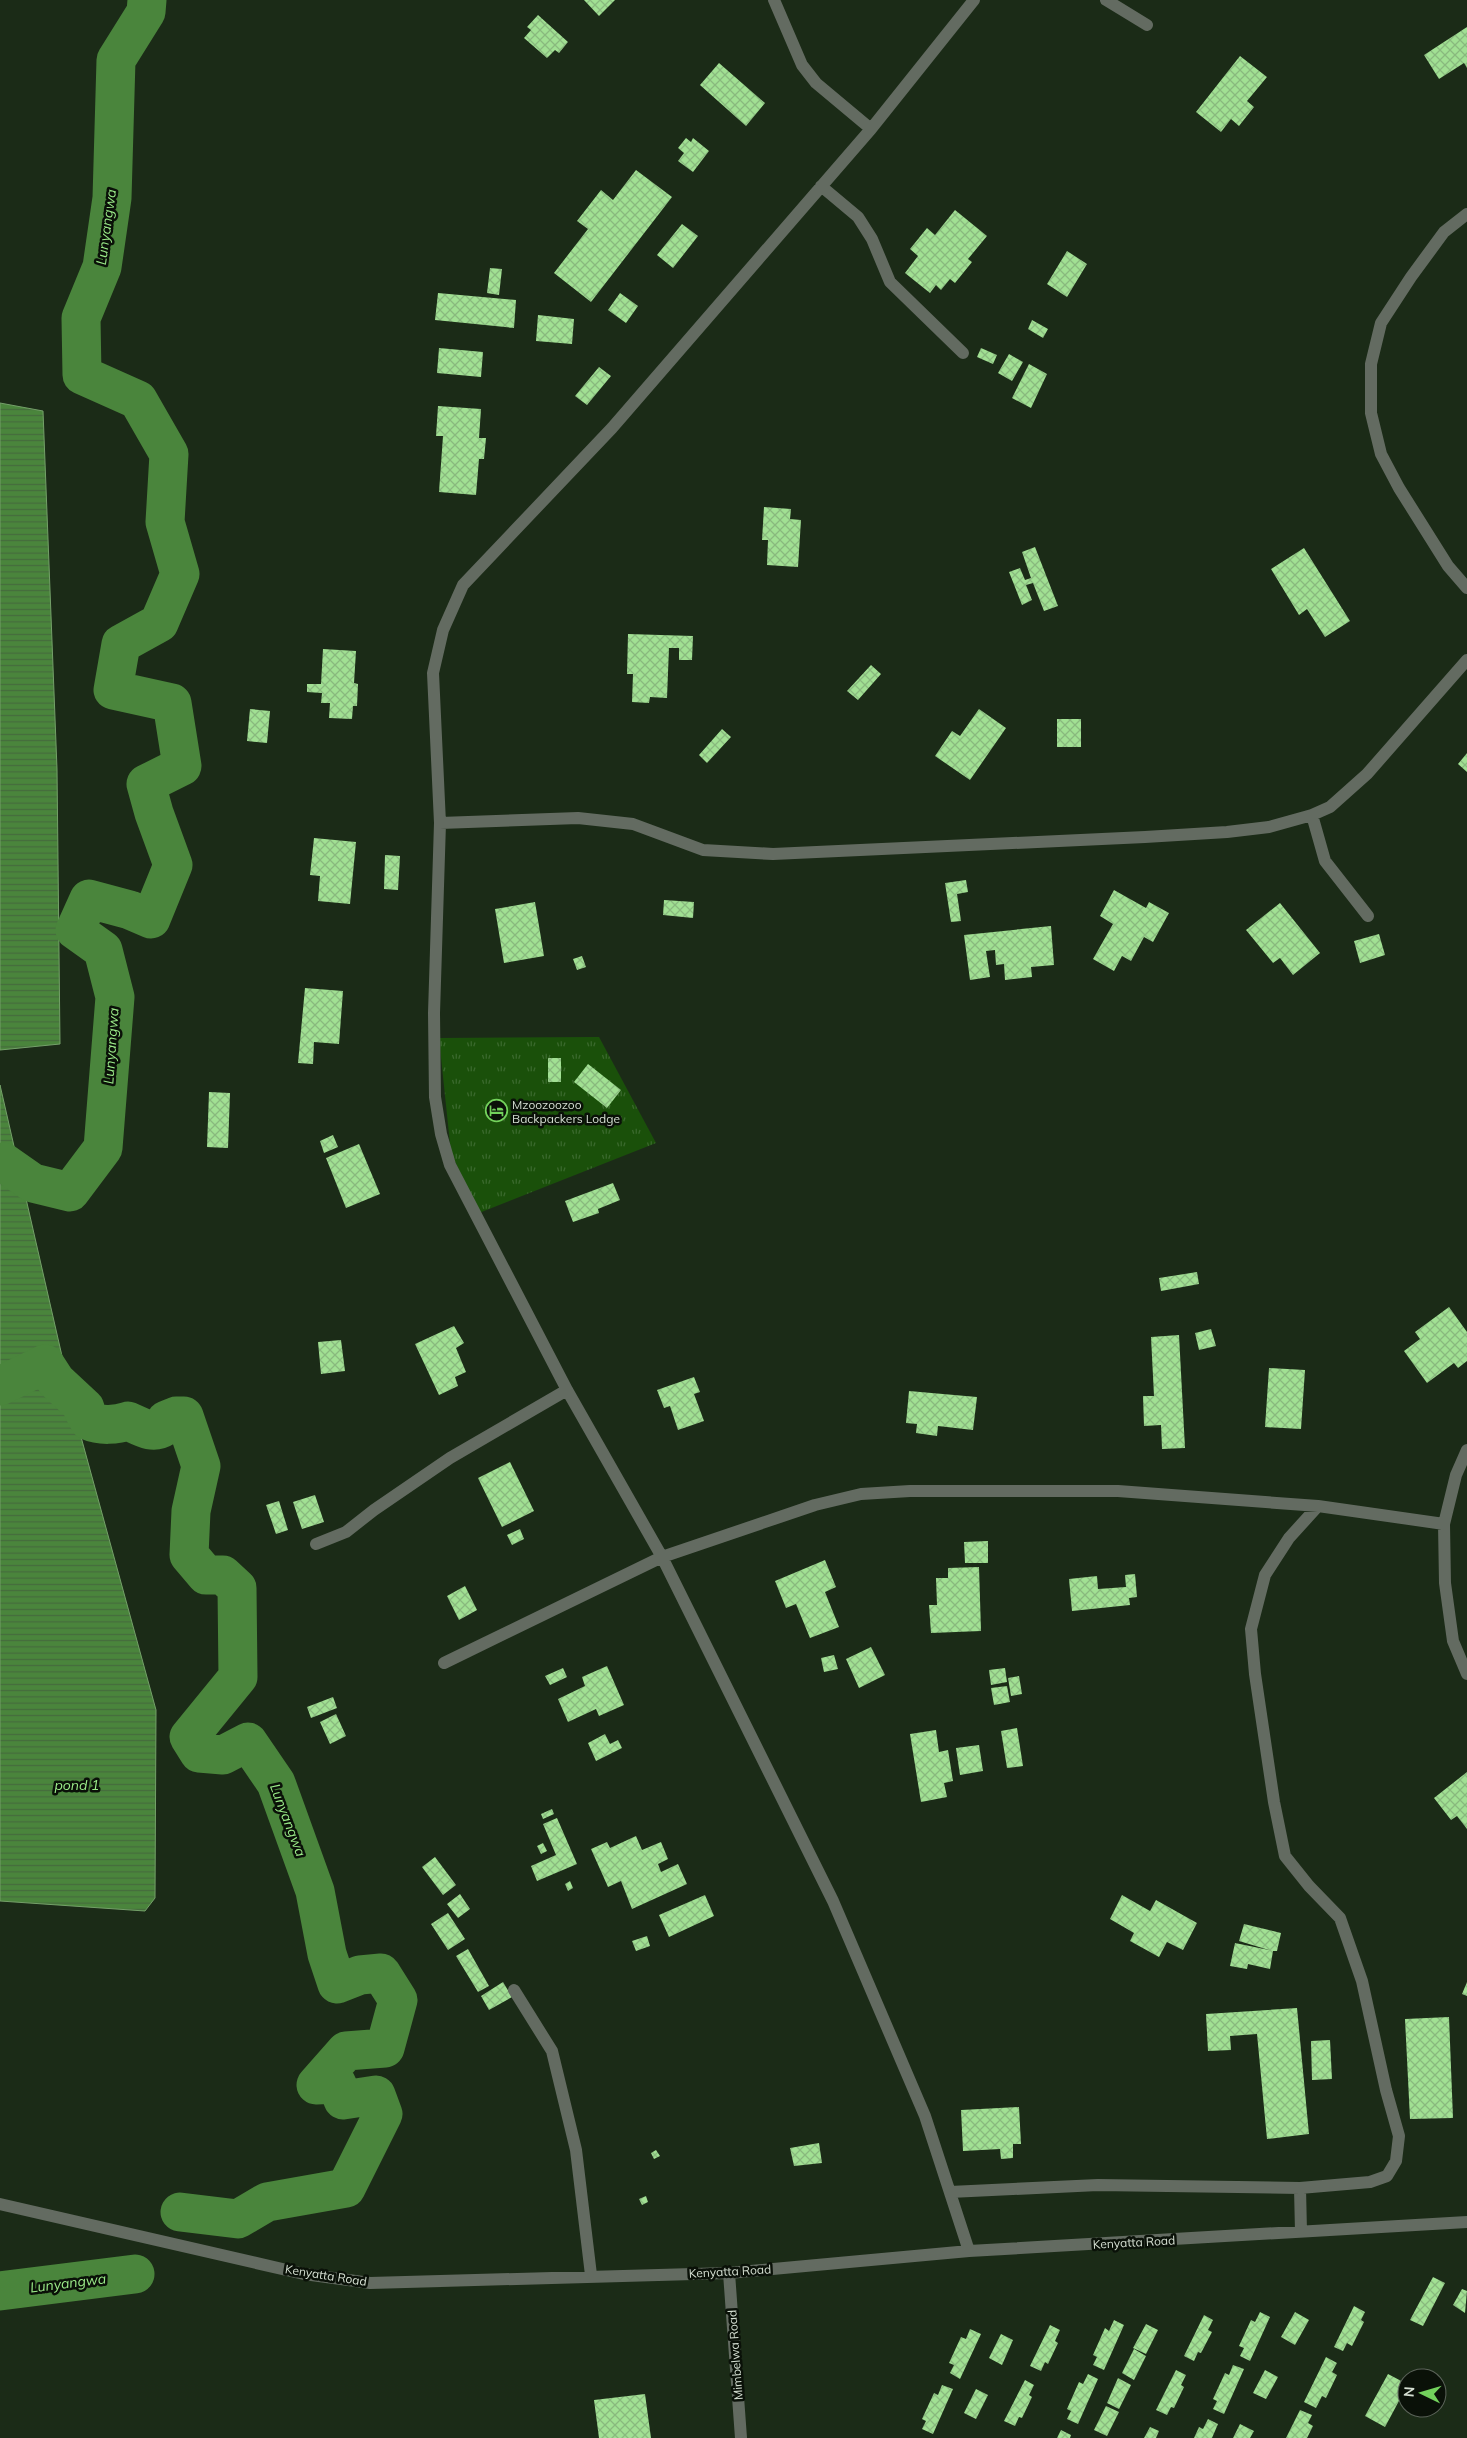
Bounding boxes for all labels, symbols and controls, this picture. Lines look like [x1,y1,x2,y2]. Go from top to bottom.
water label: Lunyangwa [92,188,120,266]
water label: Lunyangwa [99,1007,123,1085]
place label: Mzoozoozoo Backpackers Lodge [512,1097,620,1126]
hotel icon: Mzoozoozoo Backpackers Lodge [484,1099,508,1123]
water label: pond 1 [54,1776,100,1794]
water label: Lunyangwa [266,1781,310,1859]
street label: Kenyatta Road [1092,2232,1176,2252]
street label: Kenyatta Road [284,2261,368,2289]
street label: Kenyatta Road [688,2261,772,2281]
water label: Lunyangwa [29,2269,107,2297]
street label: Mimbelwa Road [724,2309,746,2401]
north arrow [1397,2368,1447,2418]
text: N [1400,2386,1418,2398]

